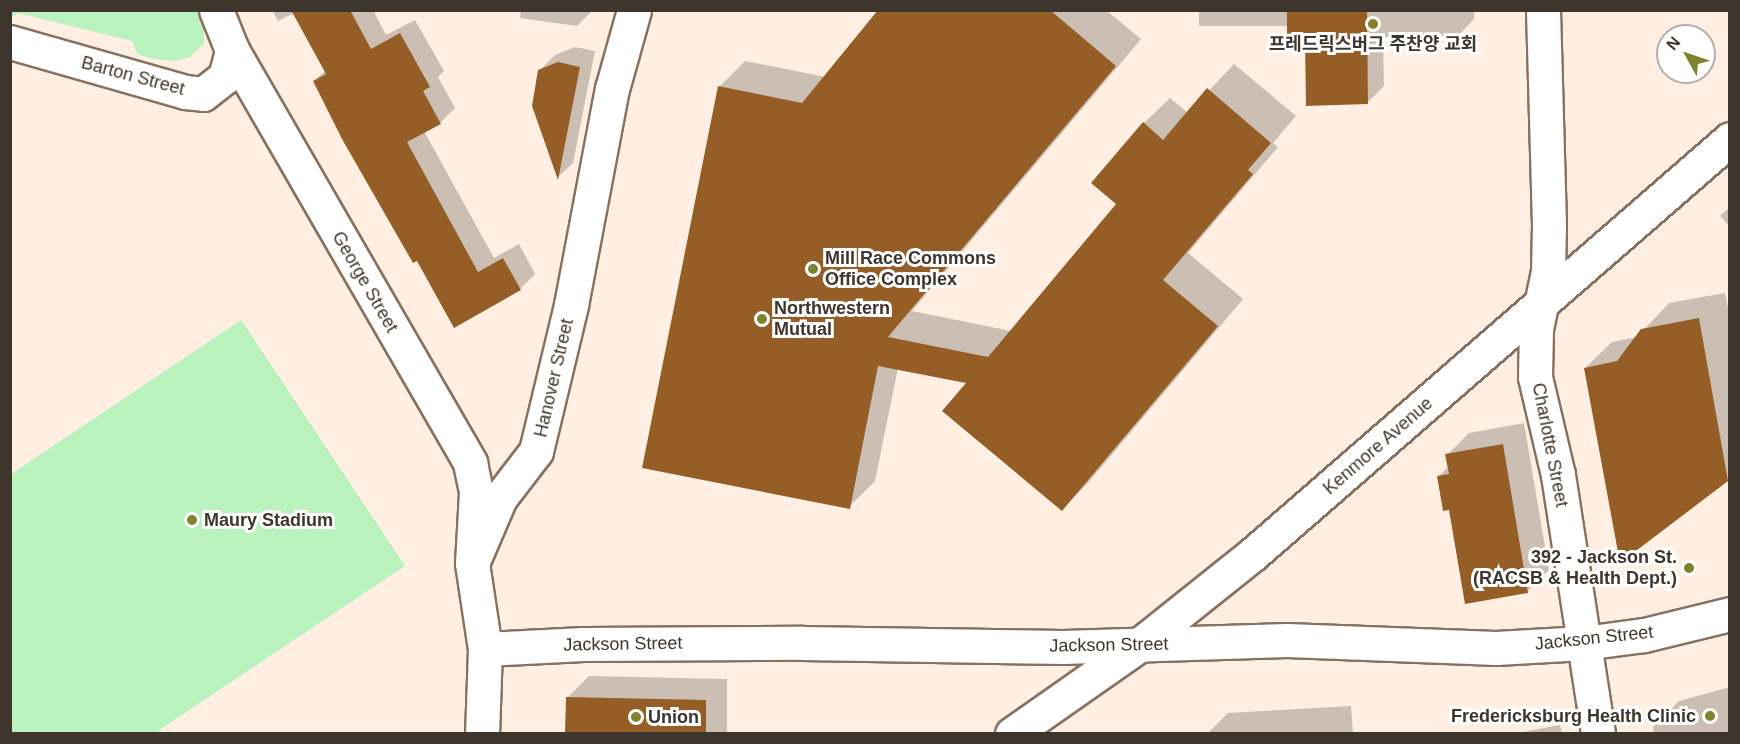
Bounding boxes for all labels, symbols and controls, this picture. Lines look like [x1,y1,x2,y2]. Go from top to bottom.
marker: 프레드릭스버그 주찬양 교회 [1366,17,1380,31]
north arrow [1656,24,1716,84]
place label: 프레드릭스버그 주찬양 교회 [1269,33,1477,55]
text: N [1663,34,1684,53]
street label: Barton Street [79,52,187,100]
street label: George Street [327,228,403,336]
place label: Mill Race Commons Office Complex [825,248,996,290]
marker: Mill Race Commons Office Complex [806,262,820,276]
place label: Northwestern Mutual [774,298,890,340]
marker: Northwestern Mutual [755,312,769,326]
street label: Hanover Street [530,317,578,439]
street label: Charlotte Street [1527,381,1573,509]
street label: Kenmore Avenue [1319,392,1437,500]
place label: Maury Stadium [204,509,333,531]
marker: Maury Stadium [185,513,199,527]
place label: 392 - Jackson St. (RACSB & Health Dept.) [1473,547,1677,590]
marker: 392 - Jackson St. (RACSB & Health Dept.) [1682,561,1696,575]
street label: Jackson Street [1534,621,1654,655]
street label: Jackson Street [563,632,683,656]
street label: Jackson Street [1049,633,1169,657]
place label: Fredericksburg Health Clinic [1451,705,1696,727]
place label: Union [648,706,699,728]
marker: Fredericksburg Health Clinic [1701,707,1719,725]
marker: Union [629,710,643,724]

